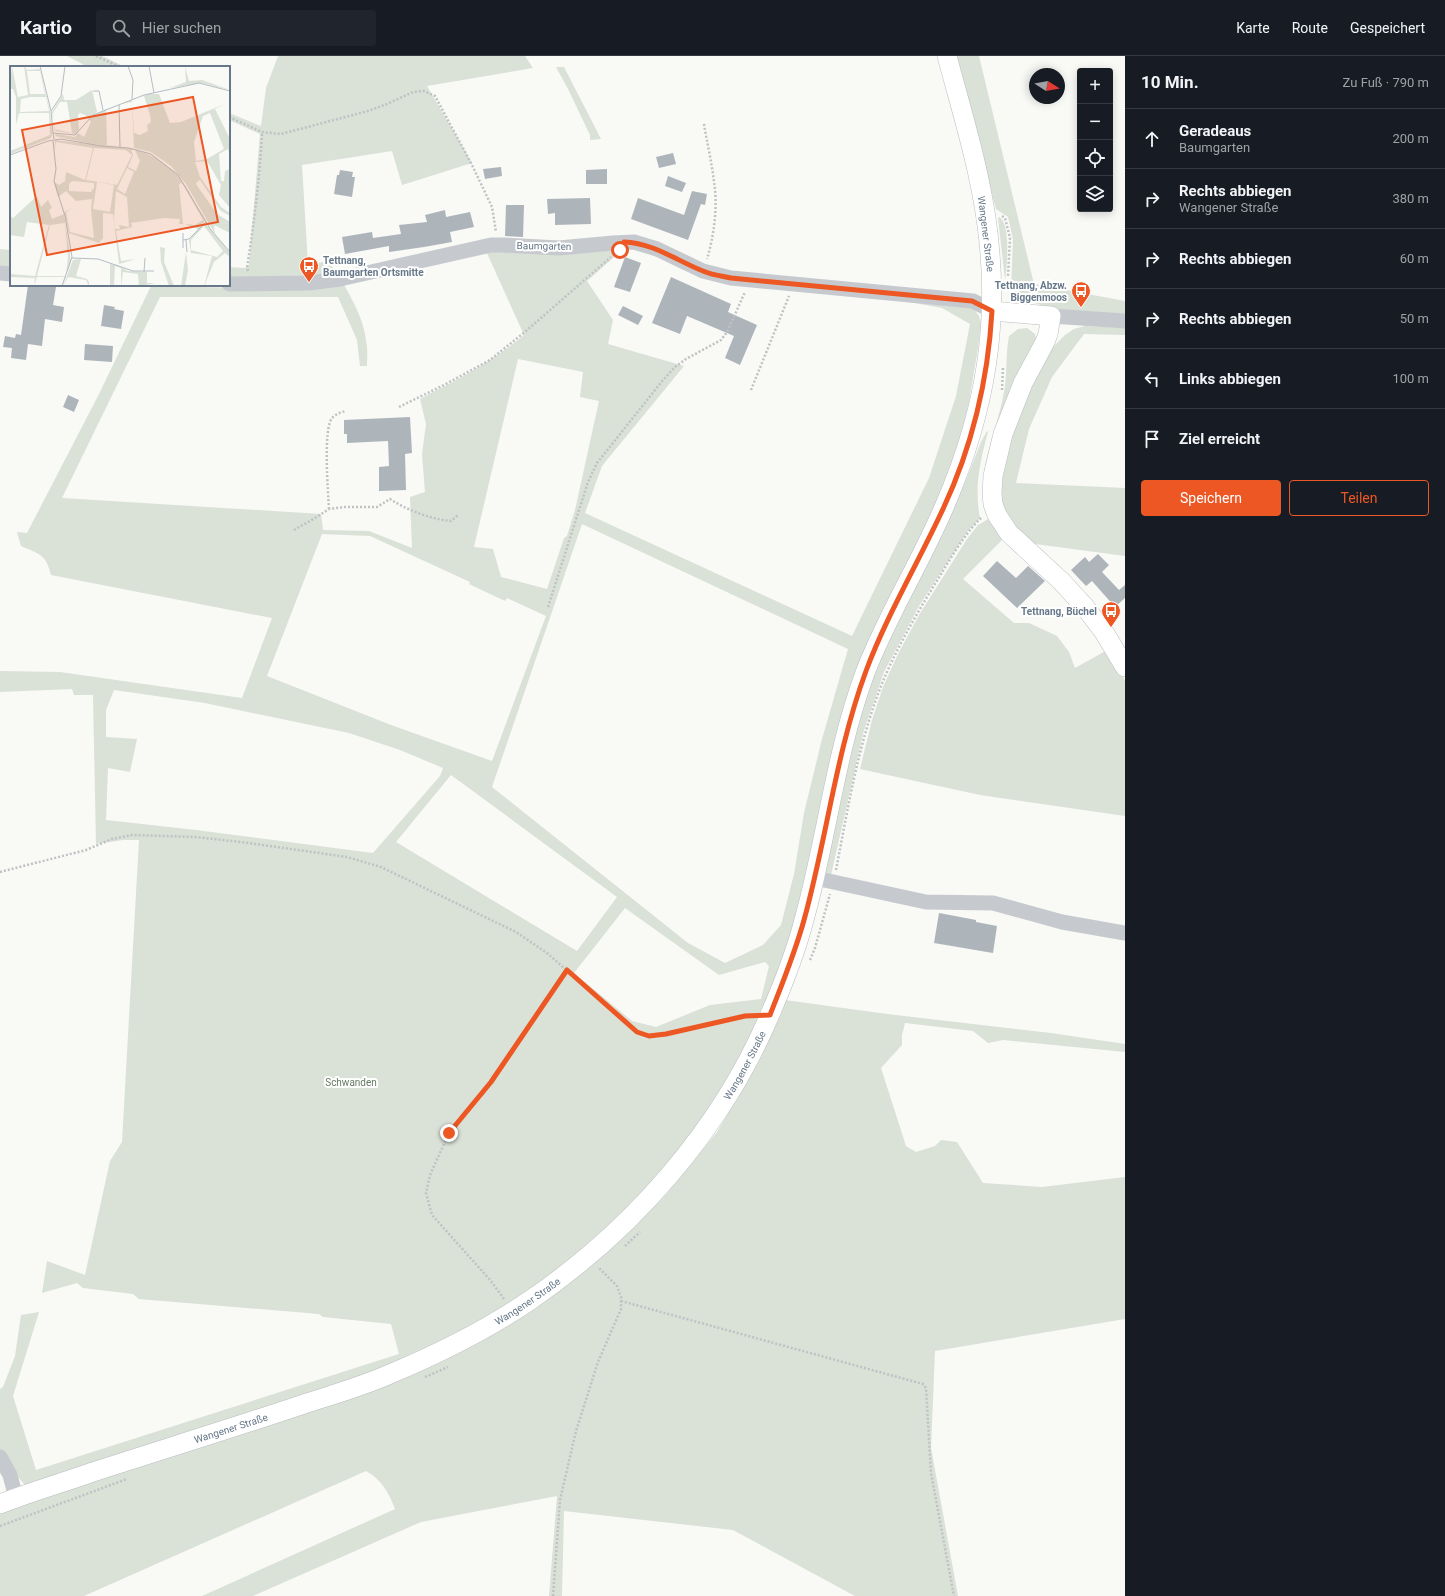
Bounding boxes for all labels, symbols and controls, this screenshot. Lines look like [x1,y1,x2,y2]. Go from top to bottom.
search box [96,10,376,46]
text: Kartio [20,16,72,39]
icon: search [110,17,132,39]
text: Hier suchen [142,19,221,37]
text: Karte [1236,20,1270,36]
text: Route [1292,20,1328,36]
text: Gespeichert [1350,20,1425,36]
inset map [10,66,230,286]
north arrow [1029,68,1065,104]
map controls [1077,68,1113,212]
button: + [1077,68,1113,104]
text: 10 Min. [1141,72,1199,92]
text: Zu Fuß · 790 m [1343,75,1429,90]
button: − [1077,104,1113,140]
text: Geradeaus [1179,122,1251,140]
icon: ahead [1141,128,1163,150]
text: 200 m [1392,131,1429,146]
button: locate [1077,140,1113,176]
text: Baumgarten [1179,140,1250,155]
button: layers [1077,176,1113,212]
text: Rechts abbiegen [1179,182,1292,200]
icon: right [1141,188,1163,210]
text: 380 m [1392,191,1429,206]
street label: Wangener Straße [976,195,996,273]
text: Wangener Straße [1179,200,1278,215]
street label: Baumgarten [517,240,571,252]
route start [611,241,629,259]
icon: right [1141,248,1163,270]
text: Rechts abbiegen [1179,250,1292,268]
text: 60 m [1400,251,1429,266]
bus stop icon: Tettnang, Baumgarten Ortsmitte [298,255,320,283]
place label: Tettnang, Baumgarten Ortsmitte [323,255,424,278]
place label: Tettnang, Abzw. Biggenmoos [995,280,1067,303]
bus stop icon: Tettnang, Abzw. Biggenmoos [1070,280,1092,308]
icon: right [1141,308,1163,330]
text: Rechts abbiegen [1179,310,1292,328]
text: 50 m [1400,311,1429,326]
icon: left [1141,368,1163,390]
text: Links abbiegen [1179,370,1281,388]
text: 100 m [1392,371,1429,386]
icon: arrive [1141,428,1163,450]
text: Ziel erreicht [1179,430,1260,448]
button: Speichern [1141,480,1281,516]
button: Teilen [1289,480,1429,516]
bus stop icon: Tettnang, Büchel [1100,600,1122,628]
place label: Tettnang, Büchel [1021,606,1097,618]
street label: Wangener Straße [721,1029,767,1101]
park label: Schwanden [325,1077,377,1088]
route end [440,1124,458,1142]
street label: Wangener Straße [493,1275,562,1327]
street label: Wangener Straße [193,1411,269,1445]

